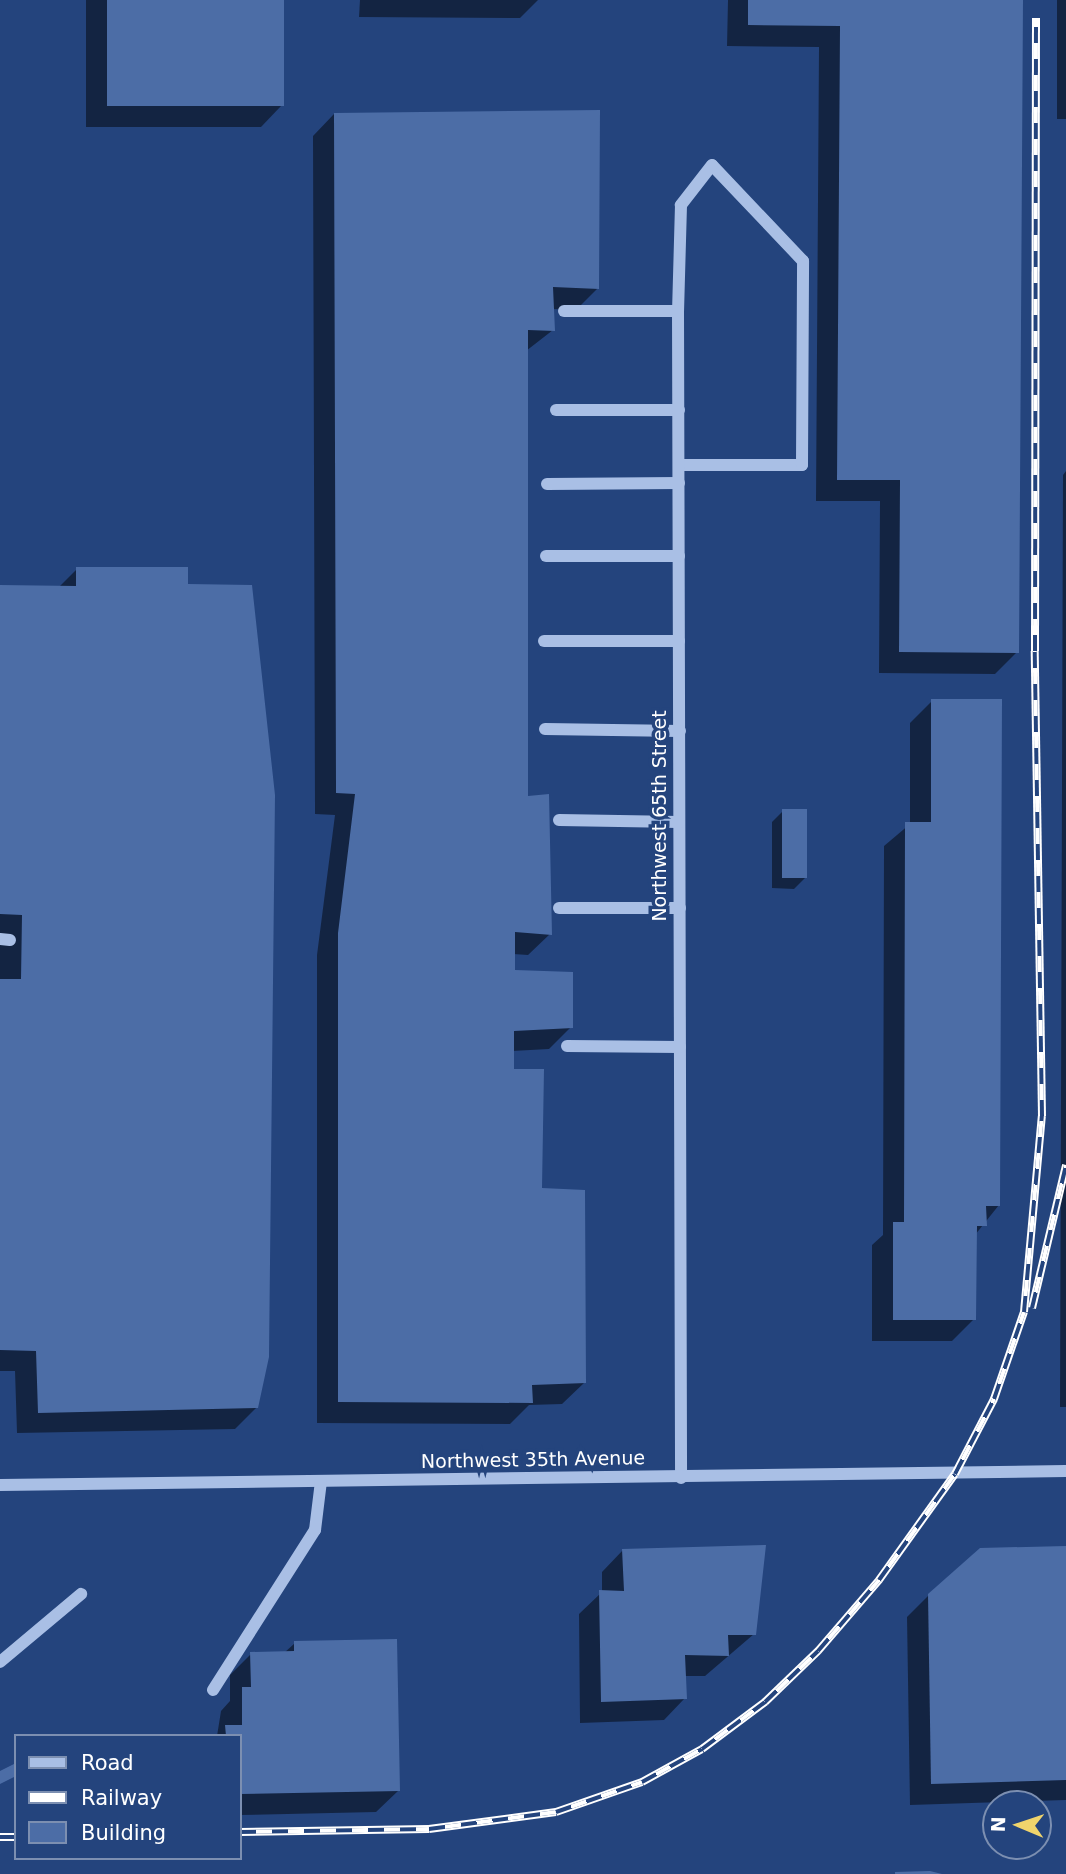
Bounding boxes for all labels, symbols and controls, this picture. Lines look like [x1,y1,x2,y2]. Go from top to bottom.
street label: Northwest 65th Street [649,710,671,922]
street label: Northwest 35th Avenue [421,1447,645,1473]
legend [14,1734,242,1860]
text: Road [81,1751,134,1775]
text: Railway [81,1786,162,1810]
north arrow [982,1790,1052,1860]
text: N [987,1816,1009,1833]
text: Building [81,1821,166,1845]

